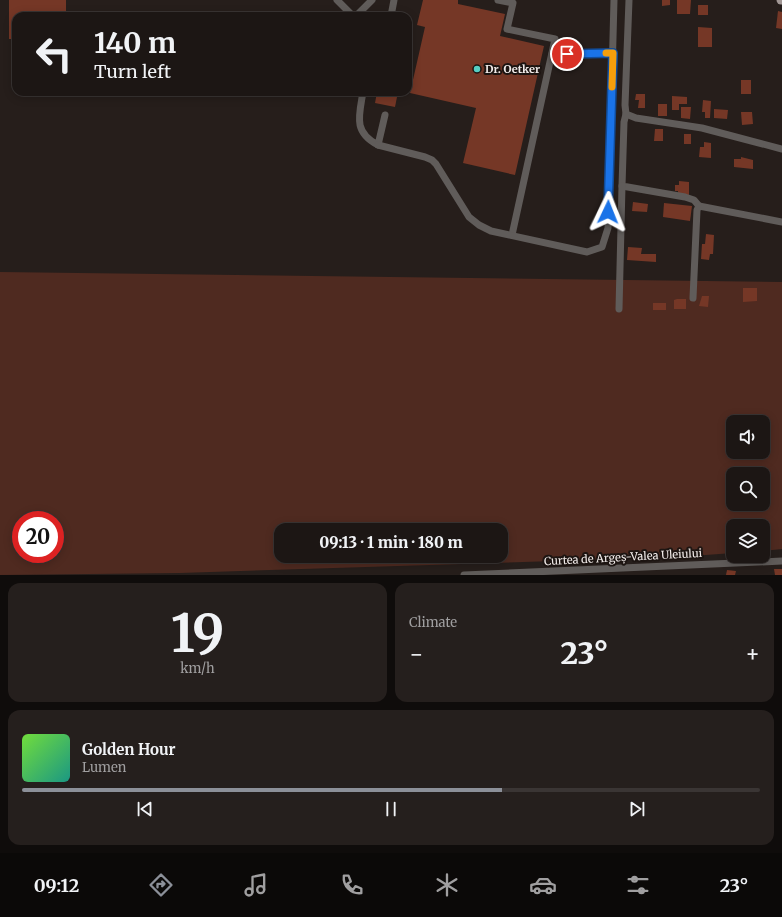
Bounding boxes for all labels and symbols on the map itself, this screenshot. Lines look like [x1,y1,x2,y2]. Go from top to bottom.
pin [550,37,584,71]
place label: Dr. Oetker [485,62,540,76]
marker: Dr. Oetker [472,64,482,74]
position arrow [587,191,629,233]
speed limit sign: 20 [12,511,64,563]
street label: Curtea de Argeș-Valea Uleiului [544,546,703,568]

